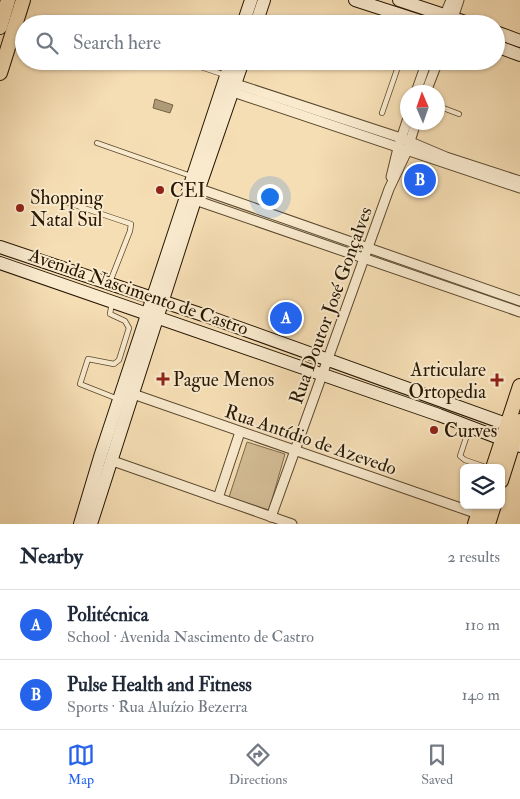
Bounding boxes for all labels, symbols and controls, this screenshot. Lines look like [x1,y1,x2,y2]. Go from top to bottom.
search box [15,15,505,70]
icon: search [33,29,61,57]
text: Search here [73,31,161,55]
north arrow [400,85,445,130]
pin: B [404,161,436,199]
place label: CEI [170,179,205,203]
marker: CEI [154,184,166,196]
your location [257,184,283,210]
place label: Shopping Natal Sul [30,186,104,232]
marker: Shopping Natal Sul [14,202,26,214]
street label: Rua Doutor José Gonçalves [284,203,378,407]
street label: Avenida Nascimento de Castro [25,243,252,341]
pin: A [270,299,302,337]
place label: Articulare Ortopedia [408,358,486,405]
place label: Pague Menos [173,368,274,392]
marker: Pague Menos [157,373,169,385]
marker: Articulare Ortopedia [490,373,504,387]
street label: Rua Antídio de Azevedo [222,399,400,481]
place label: Curves [444,419,497,443]
marker: Curves [428,424,440,436]
map controls [460,464,505,509]
button: layers [460,464,505,509]
text: Nearby [20,543,83,570]
text: 2 results [447,547,500,567]
text: Politécnica [67,603,148,627]
text: A [31,615,41,635]
text: 110 m [465,615,500,635]
text: School · Avenida Nascimento de Castro [67,627,314,647]
text: Pulse Health and Fitness [67,673,252,697]
text: B [31,685,41,705]
text: 140 m [462,685,500,705]
text: Sports · Rua Aluízio Bezerra [67,697,248,717]
tab: Map [67,741,95,788]
tab: Directions [229,741,287,788]
tab: Saved [421,741,453,788]

